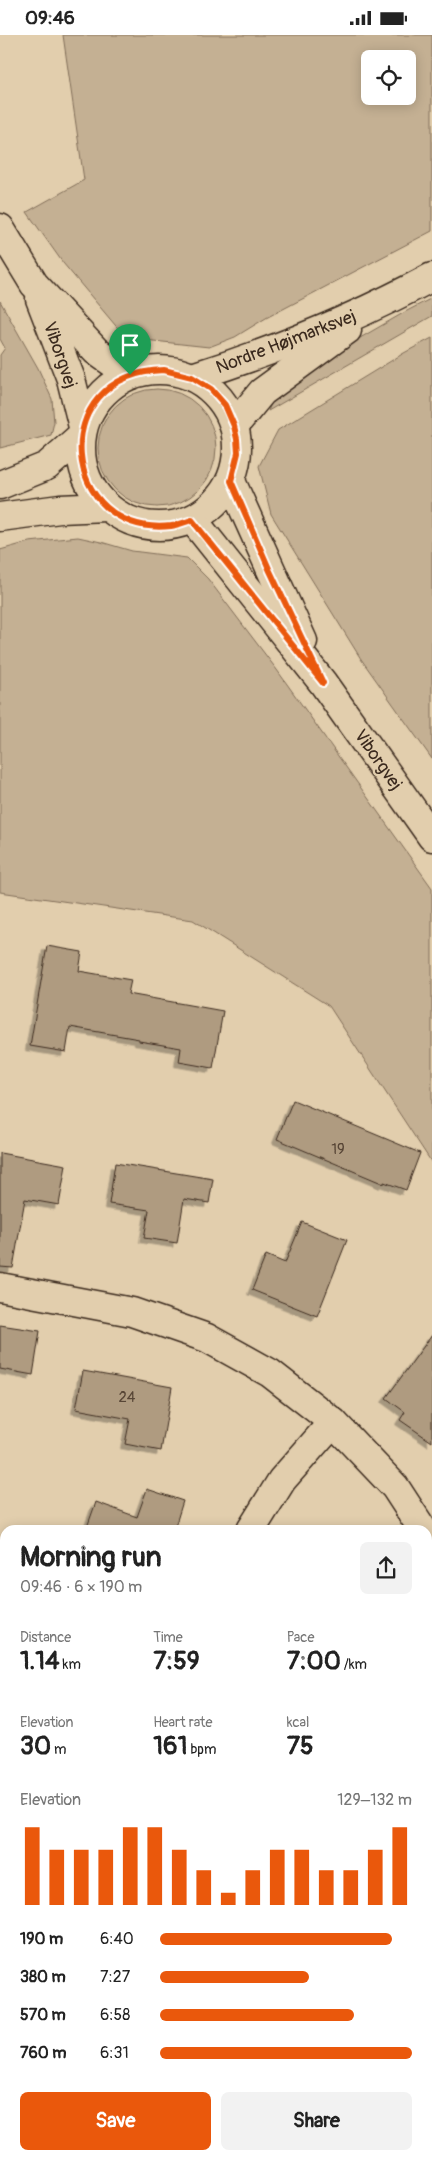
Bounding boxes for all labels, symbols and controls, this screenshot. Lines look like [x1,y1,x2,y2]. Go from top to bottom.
text: 09:46 [25,6,75,30]
map controls [361,50,416,105]
button: locate [361,50,416,105]
street label: Nordre Højmarksvej [213,305,359,379]
street label: Viborgvej [38,319,82,391]
pin [109,324,151,375]
icon: arrive [116,331,144,359]
street label: Viborgvej [349,725,407,795]
house number: 19 [331,1140,345,1159]
house number: 24 [118,1388,136,1407]
text: Morning run [20,1540,162,1575]
button: share [360,1542,412,1594]
text: 09:46 · 6 × 190 m [20,1577,142,1597]
text: Distance [20,1629,71,1646]
text: Time [153,1629,183,1646]
text: Pace [287,1629,314,1646]
text: 1.14 [20,1646,60,1677]
text: 7:59 [153,1646,200,1677]
text: 7:00 [287,1646,341,1677]
text: km [60,1656,81,1673]
text: /km [341,1656,367,1673]
text: Elevation [20,1714,73,1731]
text: Heart rate [153,1714,212,1731]
text: kcal [287,1714,309,1731]
text: 30 [20,1731,51,1762]
text: 161 [153,1731,187,1762]
text: 75 [287,1731,313,1762]
text: m [51,1741,67,1758]
text: bpm [187,1741,216,1758]
text: Elevation [20,1790,81,1810]
text: 129–132 m [337,1790,412,1810]
text: 190 m [20,1929,63,1949]
text: 6:40 [100,1929,134,1949]
text: 380 m [20,1967,66,1987]
text: 7:27 [100,1967,130,1987]
text: 570 m [20,2005,66,2025]
text: 6:58 [100,2005,130,2025]
text: 760 m [20,2043,66,2063]
text: 6:31 [100,2043,129,2063]
button: Save [20,2092,211,2150]
button: Share [221,2092,412,2150]

